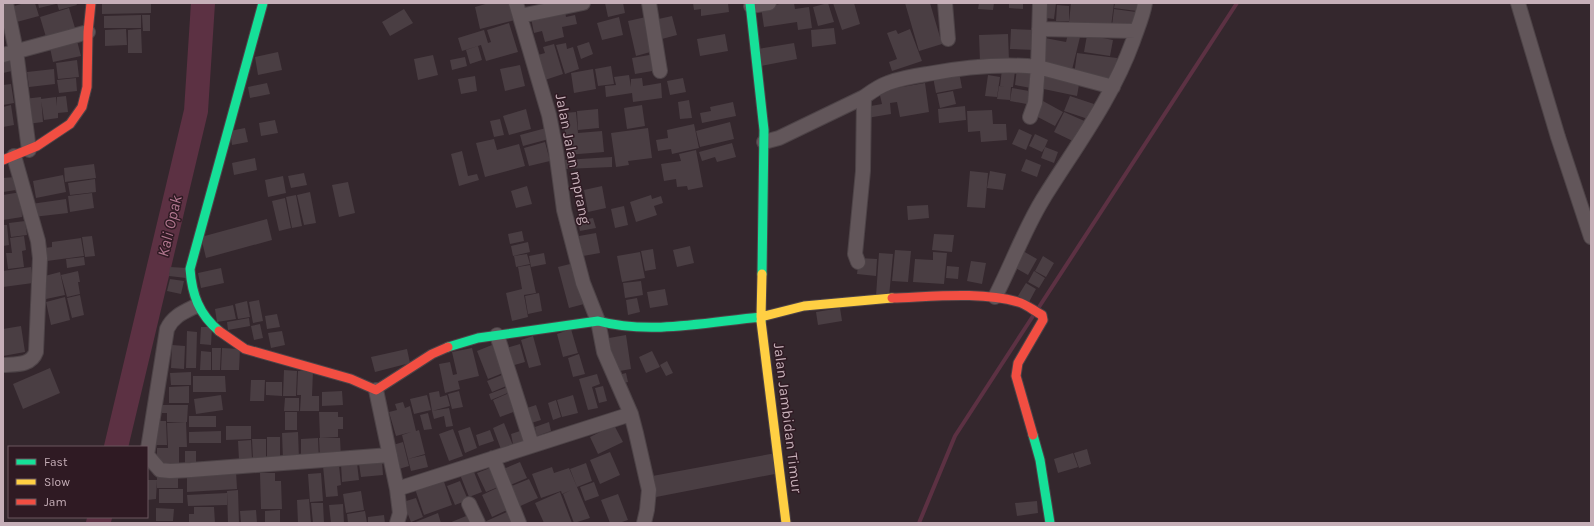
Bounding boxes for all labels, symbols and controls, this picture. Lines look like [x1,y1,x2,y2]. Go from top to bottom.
street label: Jalan Jalan mprang [551,92,595,226]
water label: Kali Opak [153,193,186,259]
street label: Jalan Jambidan Timur [770,342,806,495]
legend [8,446,148,518]
text: Fast [44,455,68,469]
text: Slow [44,475,70,489]
text: Jam [44,495,67,509]

